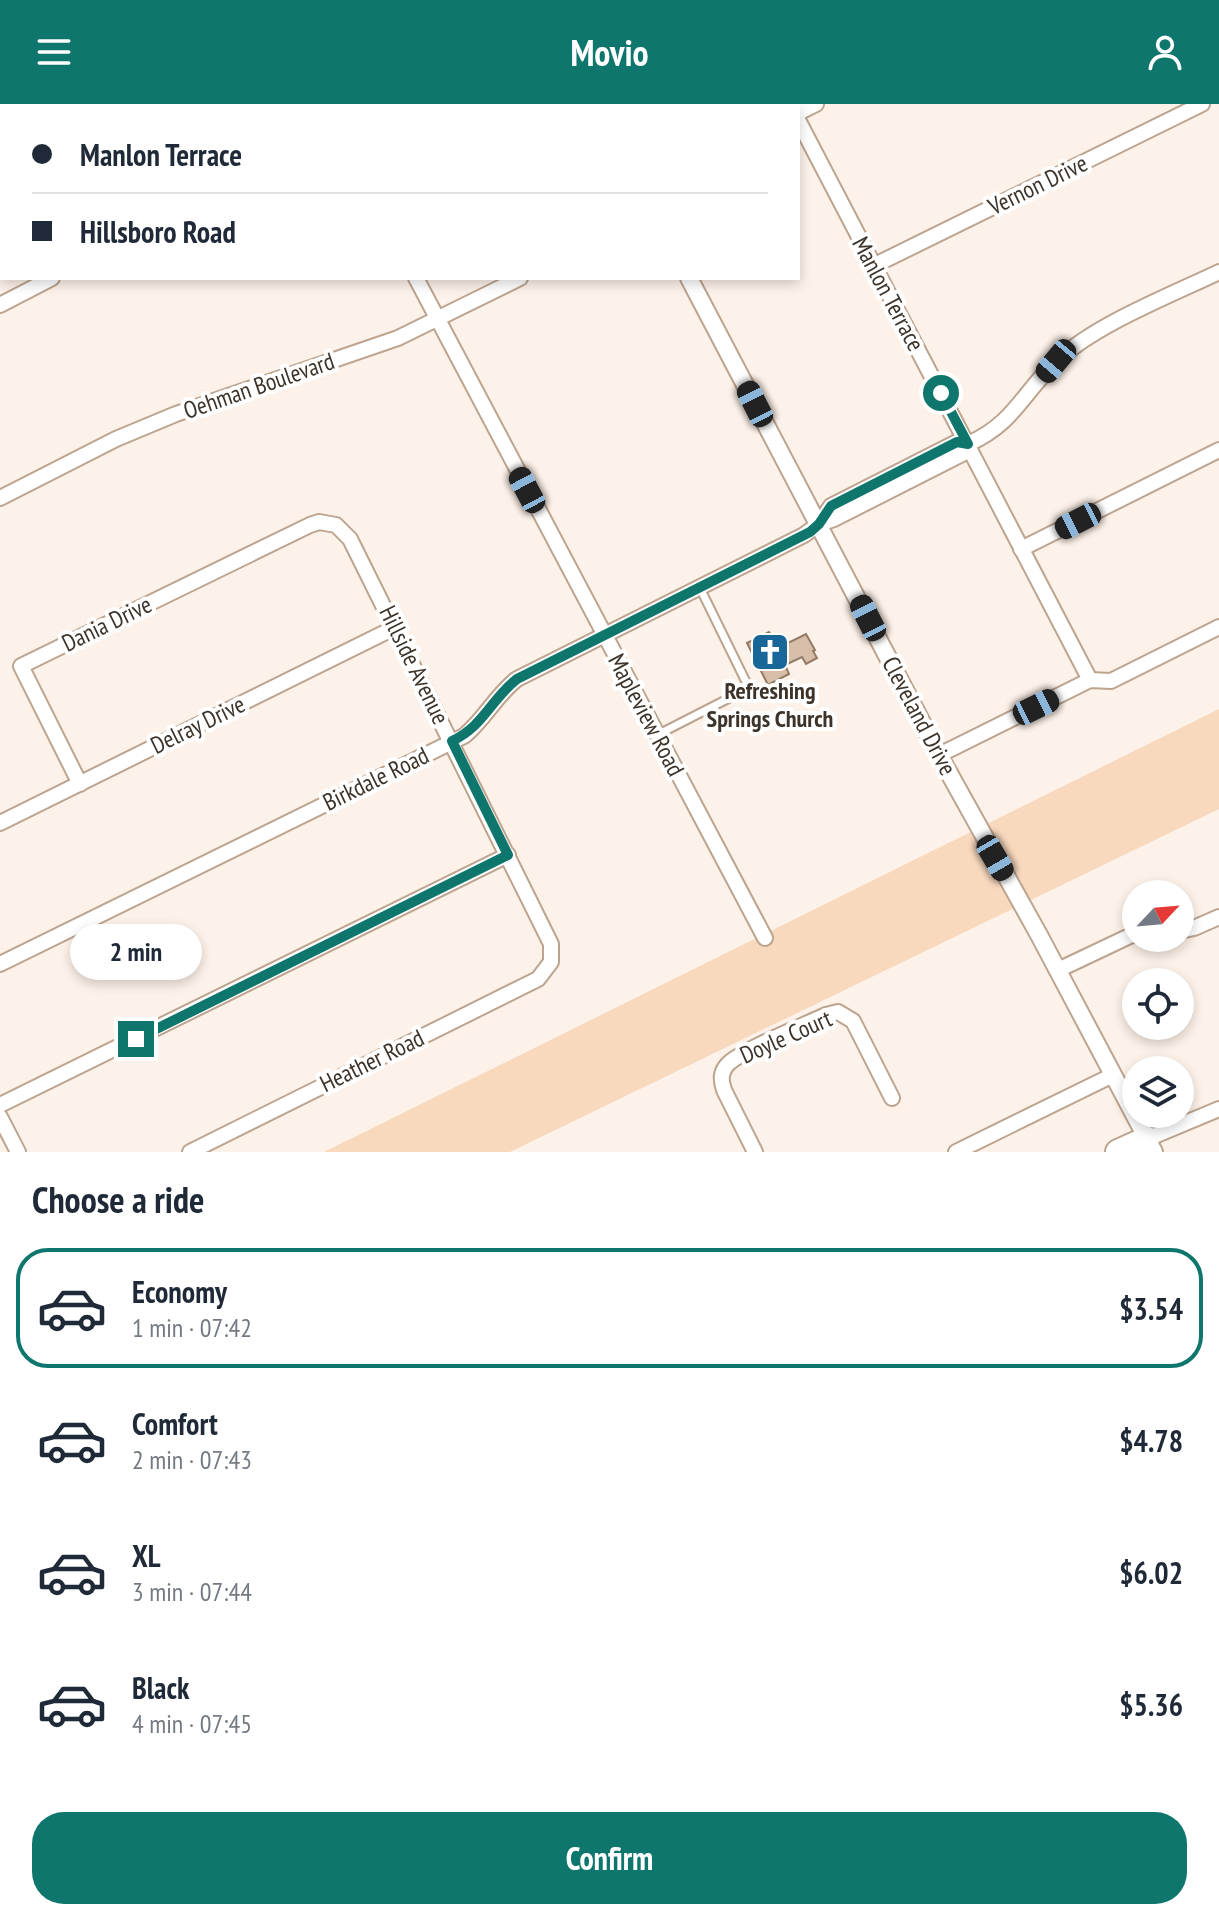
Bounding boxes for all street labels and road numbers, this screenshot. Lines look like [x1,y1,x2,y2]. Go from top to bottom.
street label: Vernon Drive [982,147,1092,222]
street label: Manlon Terrace [845,231,932,356]
street label: Oehman Boulevard [179,345,338,426]
street label: Dania Drive [57,589,157,659]
street label: Hillside Avenue [372,600,456,729]
street label: Mapleview Road [601,648,692,781]
street label: Cleveland Drive [875,651,964,780]
street label: Delray Drive [145,688,250,761]
street label: Birkdale Road [318,740,434,817]
street label: Doyle Court [735,1002,837,1070]
street label: Heather Road [315,1022,429,1099]

